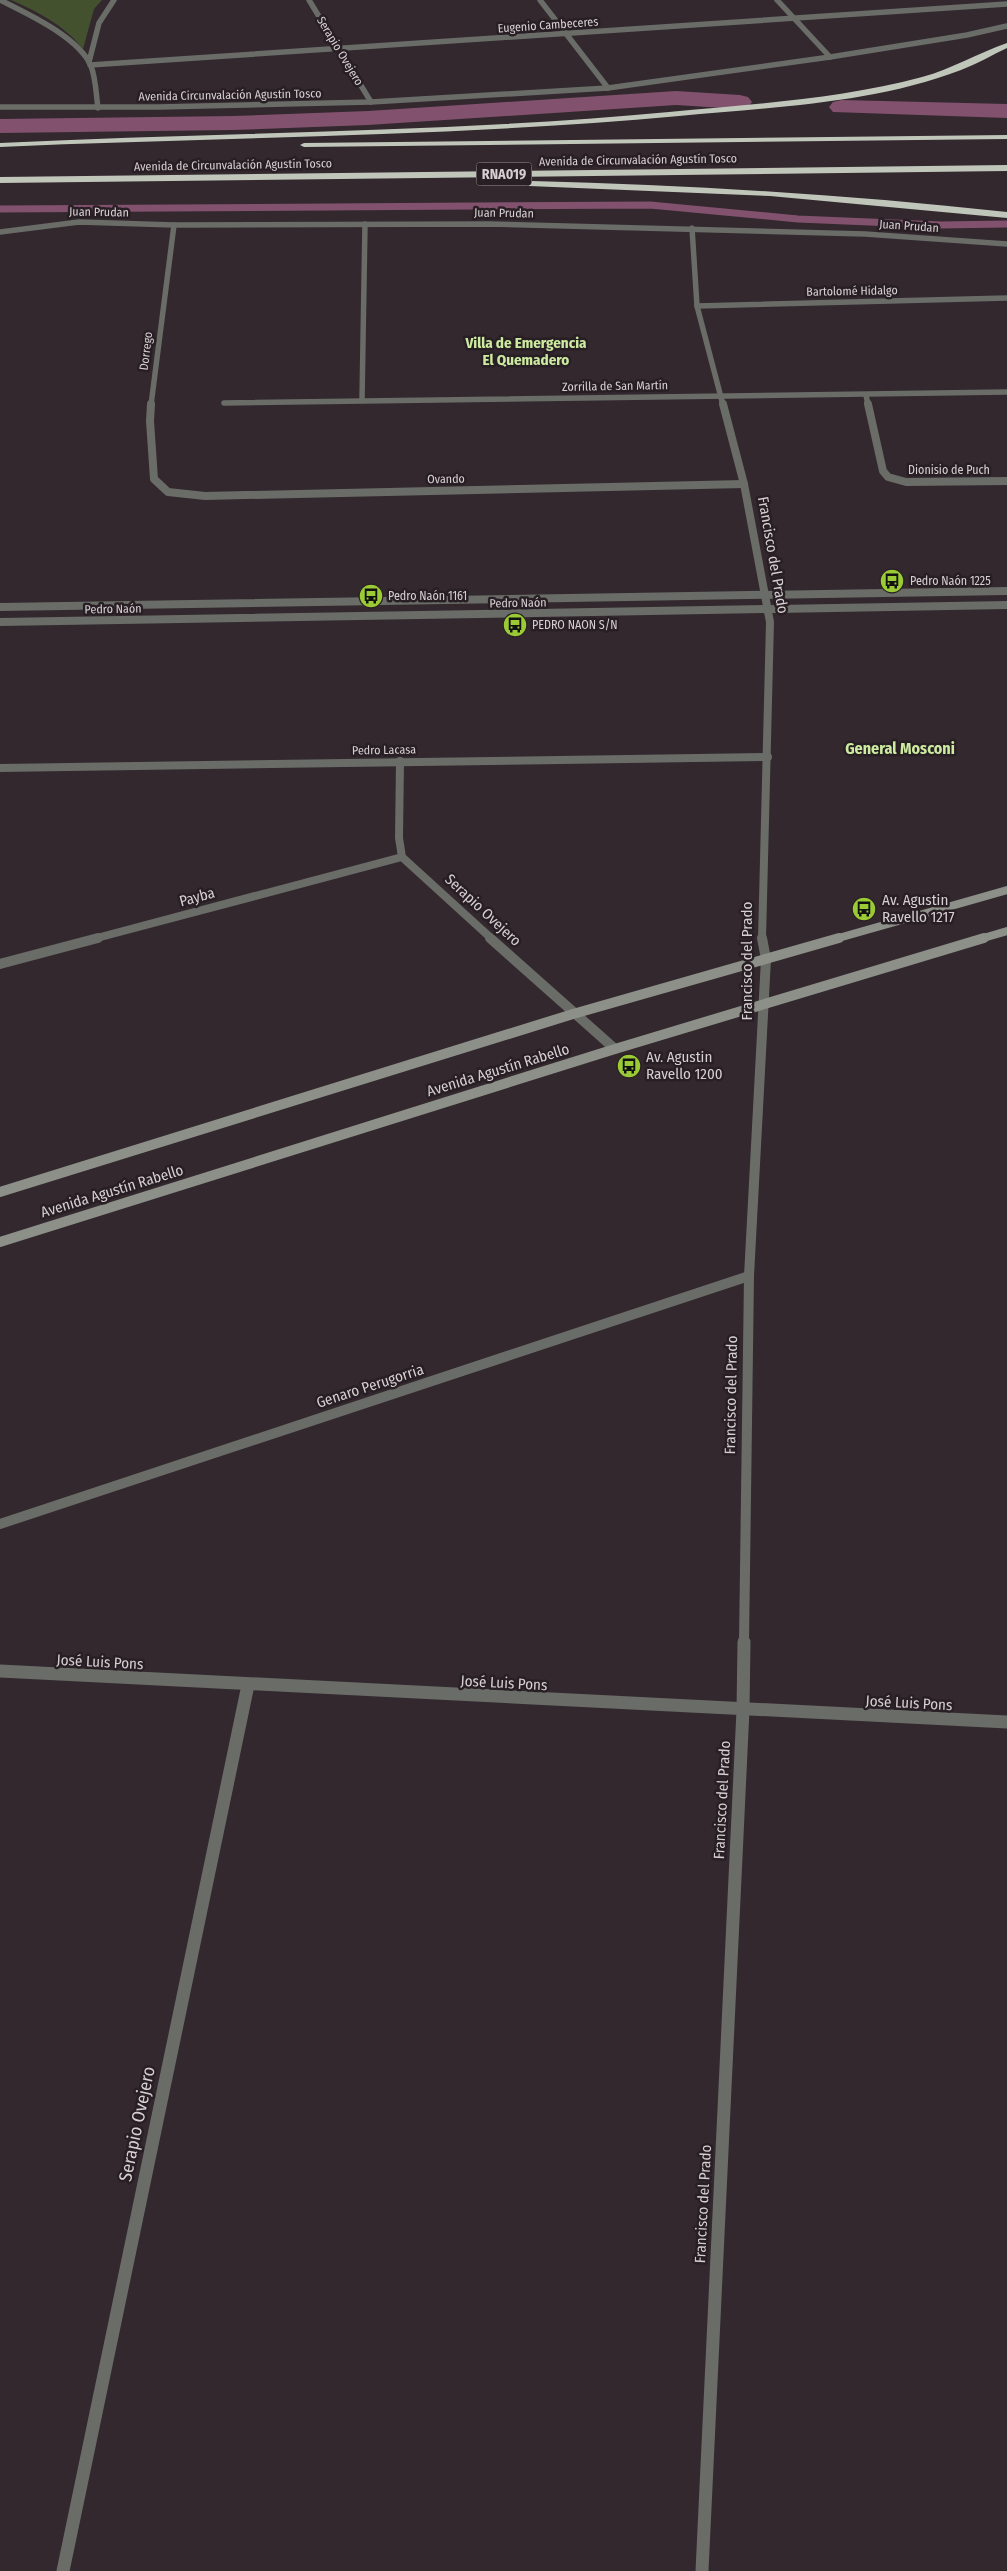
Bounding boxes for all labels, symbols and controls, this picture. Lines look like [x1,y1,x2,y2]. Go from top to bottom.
street label: Serapio Ovejero [314,14,366,88]
street label: Eugenio Cambeceres [497,15,599,35]
street label: Avenida Circunvalación Agustín Tosco [138,86,322,104]
street label: Avenida de Circunvalación Agustín Tosco [539,151,737,169]
street label: Avenida de Circunvalación Agustín Tosco [134,156,332,174]
road number: RNA019 [476,162,532,185]
street label: Juan Prudan [69,204,129,220]
street label: Juan Prudan [474,205,534,221]
street label: Juan Prudan [879,217,939,235]
street label: Bartolomé Hidalgo [806,283,898,299]
street label: Dorrego [137,331,155,371]
district label: Villa de Emergencia El Quemadero [464,334,587,369]
street label: Zorrilla de San Martín [562,378,668,394]
street label: Dionisio de Puch [908,463,990,477]
street label: Ovando [427,472,465,486]
street label: Francisco del Prado [754,495,792,615]
bus stop icon: Pedro Naón 1225 [879,568,905,594]
place label: Pedro Naón 1225 [910,574,991,588]
bus stop icon: Pedro Naón 1161 [358,583,384,609]
place label: Pedro Naón 1161 [388,589,467,603]
street label: Pedro Naón [489,596,547,610]
street label: Pedro Naón [84,602,142,616]
bus stop icon: PEDRO NAON S/N [502,612,528,638]
place label: PEDRO NAON S/N [532,618,618,632]
district label: General Mosconi [845,739,955,758]
street label: Pedro Lacasa [352,742,416,758]
street label: Serapio Ovejero [441,870,525,950]
street label: Payba [177,884,217,910]
place label: Av. Agustin Ravello 1217 [882,891,955,926]
bus stop icon: Av. Agustin Ravello 1217 [851,896,877,922]
street label: Francisco del Prado [738,902,756,1020]
street label: Avenida Agustín Rabello [425,1040,572,1100]
place label: Av. Agustin Ravello 1200 [646,1048,723,1083]
bus stop icon: Av. Agustin Ravello 1200 [616,1053,642,1079]
street label: Avenida Agustín Rabello [39,1161,186,1221]
street label: Francisco del Prado [721,1335,741,1455]
street label: Genaro Perugorria [314,1360,426,1412]
street label: José Luis Pons [56,1651,144,1673]
street label: José Luis Pons [460,1672,548,1694]
street label: José Luis Pons [865,1692,953,1714]
street label: Francisco del Prado [710,1740,734,1860]
street label: Serapio Ovejero [114,2064,160,2184]
street label: Francisco del Prado [691,2144,715,2264]

